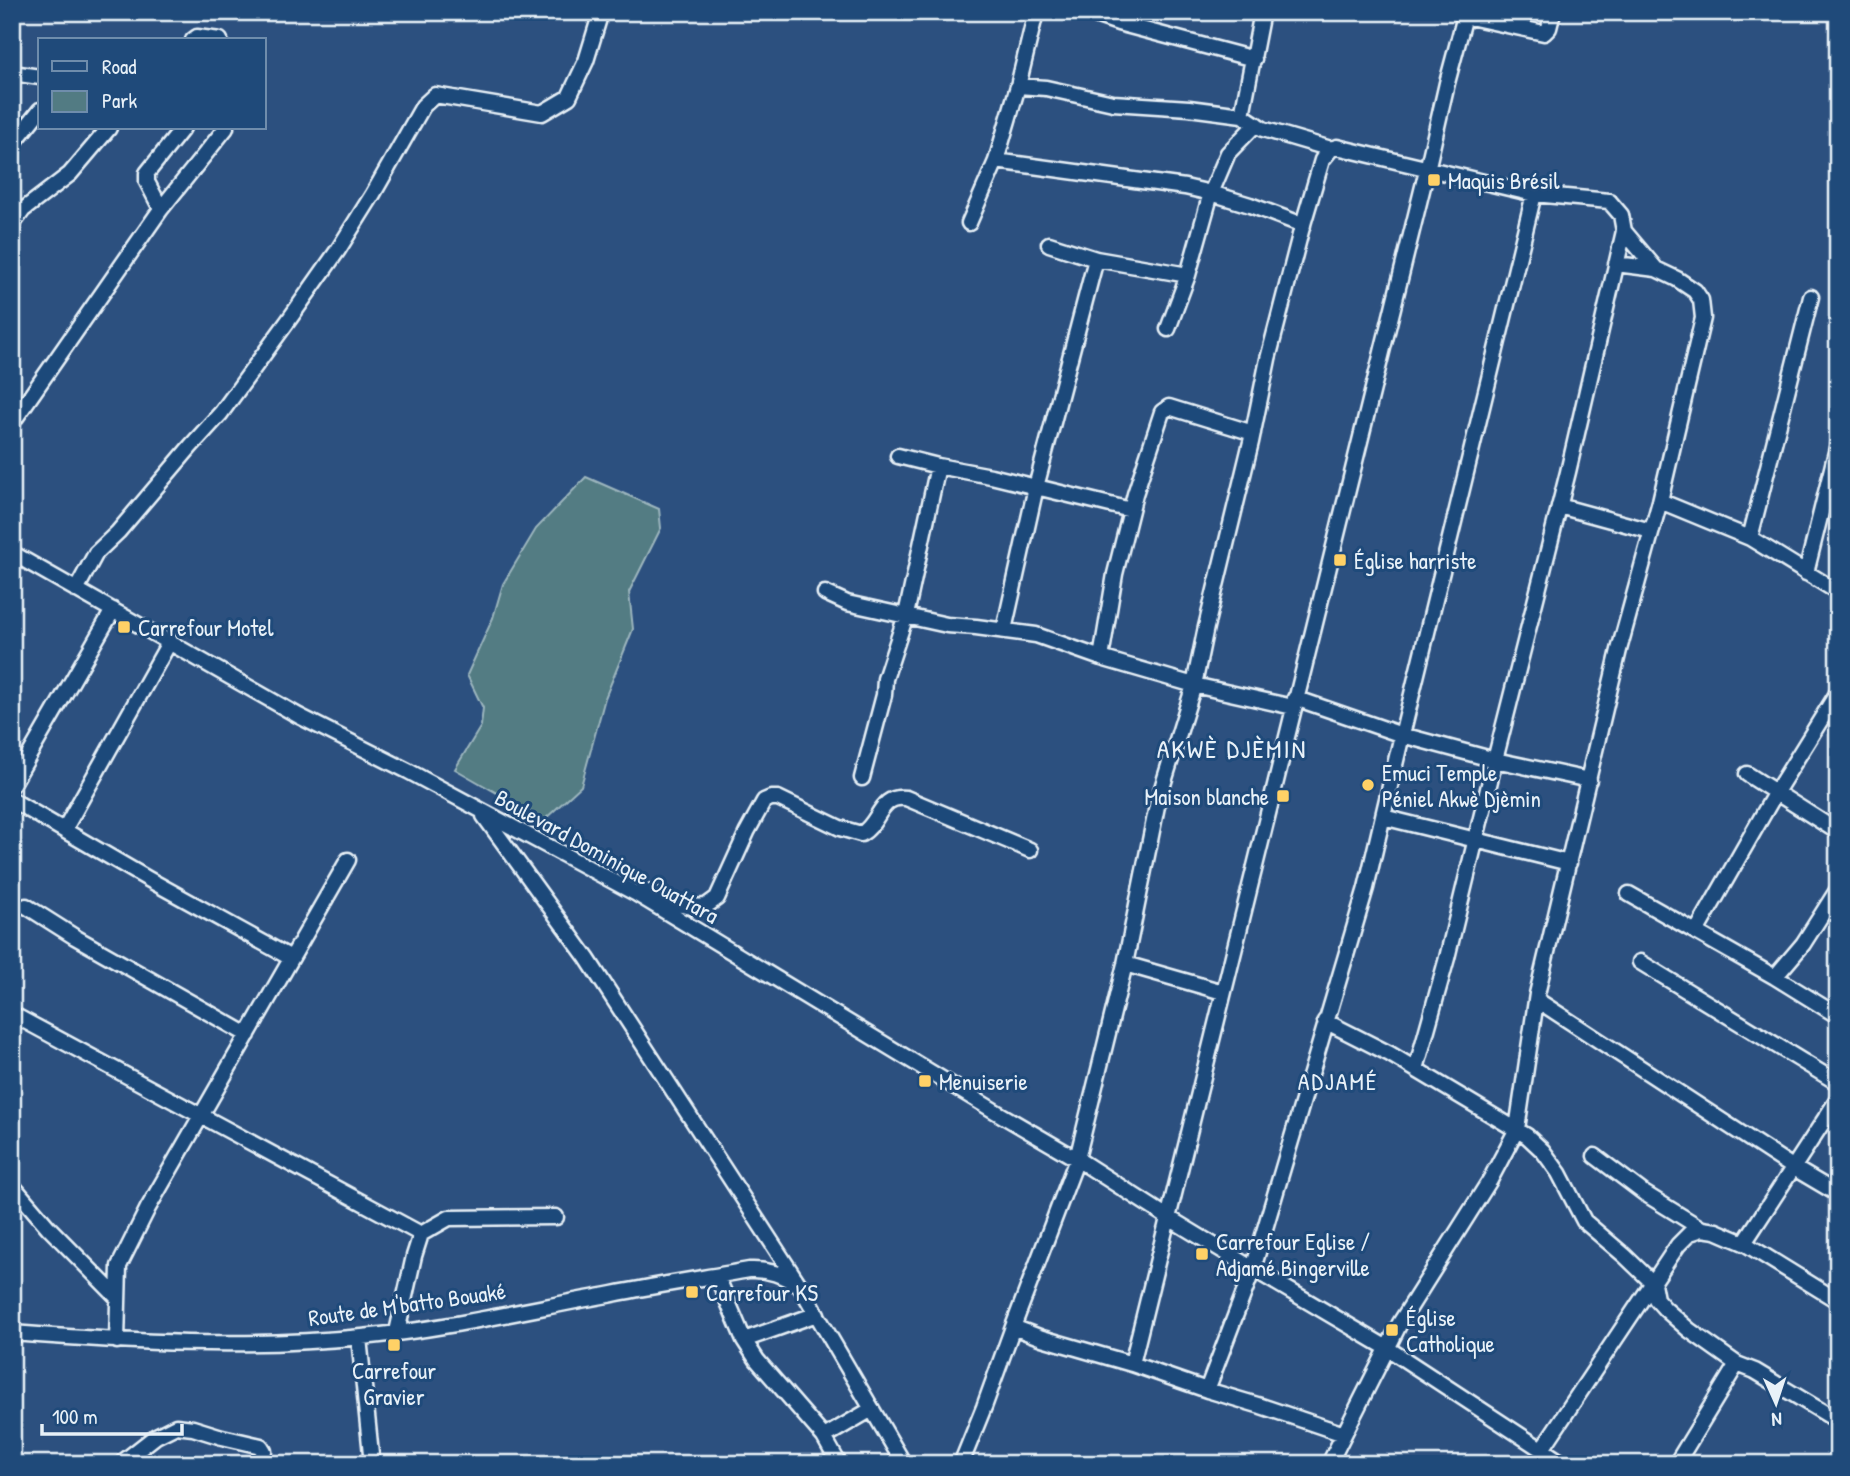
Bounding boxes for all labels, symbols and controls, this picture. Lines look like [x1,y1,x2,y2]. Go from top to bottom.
legend [38,38,266,130]
text: Road [102,52,136,81]
text: Park [102,86,137,115]
place label: Maquis Brésil [1448,165,1561,196]
marker: Maquis Brésil [1426,172,1442,188]
place label: Église harriste [1354,545,1476,576]
marker: Église harriste [1332,552,1348,568]
place label: Carrefour Motel [138,612,274,643]
marker: Carrefour Motel [116,619,132,635]
district label: AKWÈ DJÈMIN [1157,731,1307,766]
place label: Emuci Temple Péniel Akwè Djèmin [1382,757,1541,814]
marker: Emuci Temple Péniel Akwè Djèmin [1360,777,1376,793]
place label: Maison blanche [1145,781,1269,812]
street label: Boulevard Dominique Ouattara [490,782,724,930]
marker: Maison blanche [1275,788,1291,804]
district label: ADJAMÉ [1298,1065,1378,1097]
place label: Menuiserie [939,1066,1028,1097]
marker: Menuiserie [917,1073,933,1089]
place label: Carrefour Eglise / Adjamé Bingerville [1216,1226,1370,1283]
marker: Carrefour Eglise / Adjamé Bingerville [1194,1246,1210,1262]
street label: Route de M'batto Bouaké [306,1275,508,1333]
place label: Carrefour KS [706,1277,818,1308]
marker: Carrefour KS [684,1284,700,1300]
place label: Église Catholique [1406,1302,1495,1359]
marker: Église Catholique [1384,1322,1400,1338]
marker: Carrefour Gravier [386,1337,402,1353]
place label: Carrefour Gravier [352,1355,436,1412]
north arrow [1742,1368,1812,1438]
scale bar [42,1392,182,1436]
text: 100 m [52,1402,98,1431]
text: N [1771,1407,1783,1433]

